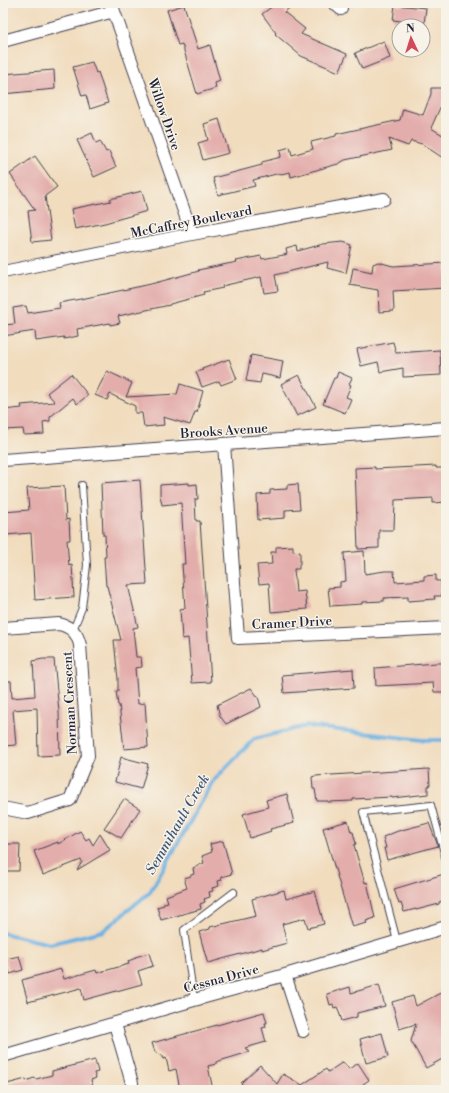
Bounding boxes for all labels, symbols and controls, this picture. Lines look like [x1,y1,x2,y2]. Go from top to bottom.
north arrow [391,18,431,58]
text: N [406,22,415,36]
street label: Willow Drive [144,75,184,153]
street label: McCaffrey Boulevard [129,202,254,242]
street label: Brooks Avenue [179,420,269,442]
street label: Cramer Drive [251,613,333,633]
street label: Norman Crescent [59,651,81,755]
water label: Semmihault Creek [142,771,214,878]
street label: Cessna Drive [182,961,261,997]

